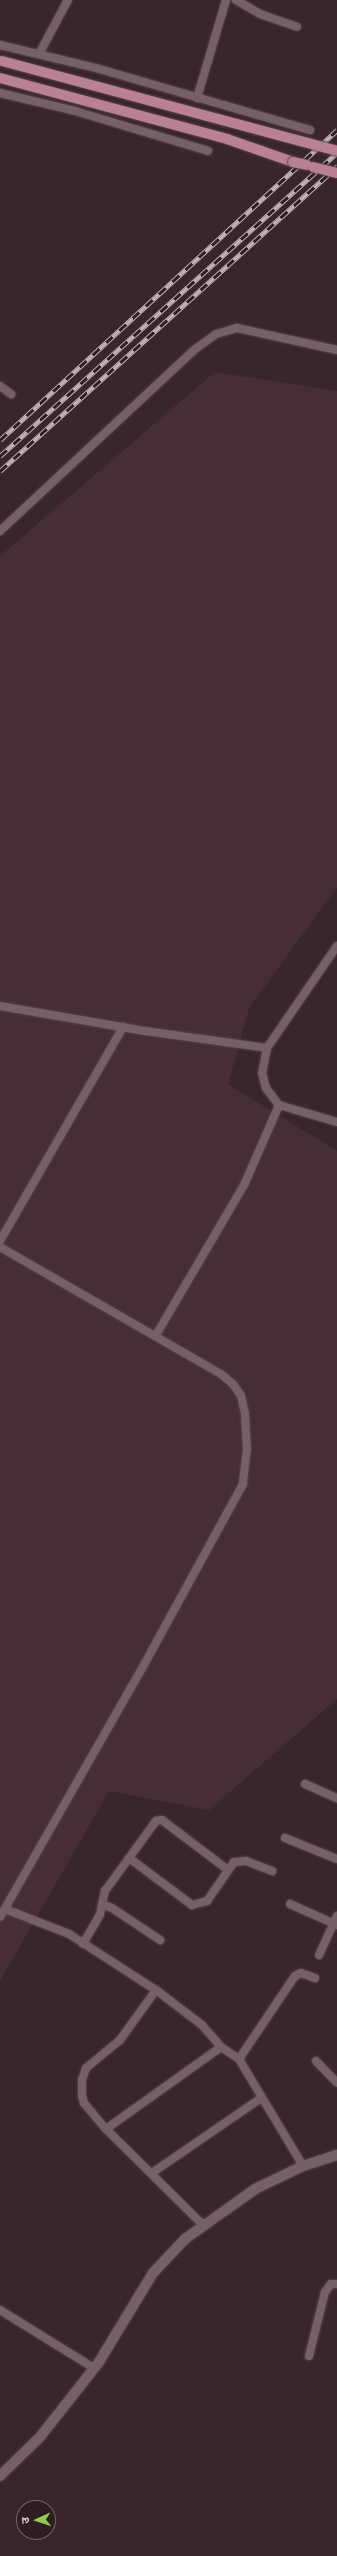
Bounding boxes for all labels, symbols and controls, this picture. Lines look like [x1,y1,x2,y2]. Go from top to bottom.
north arrow [16,2500,56,2540]
text: उ [18,2517,31,2524]

